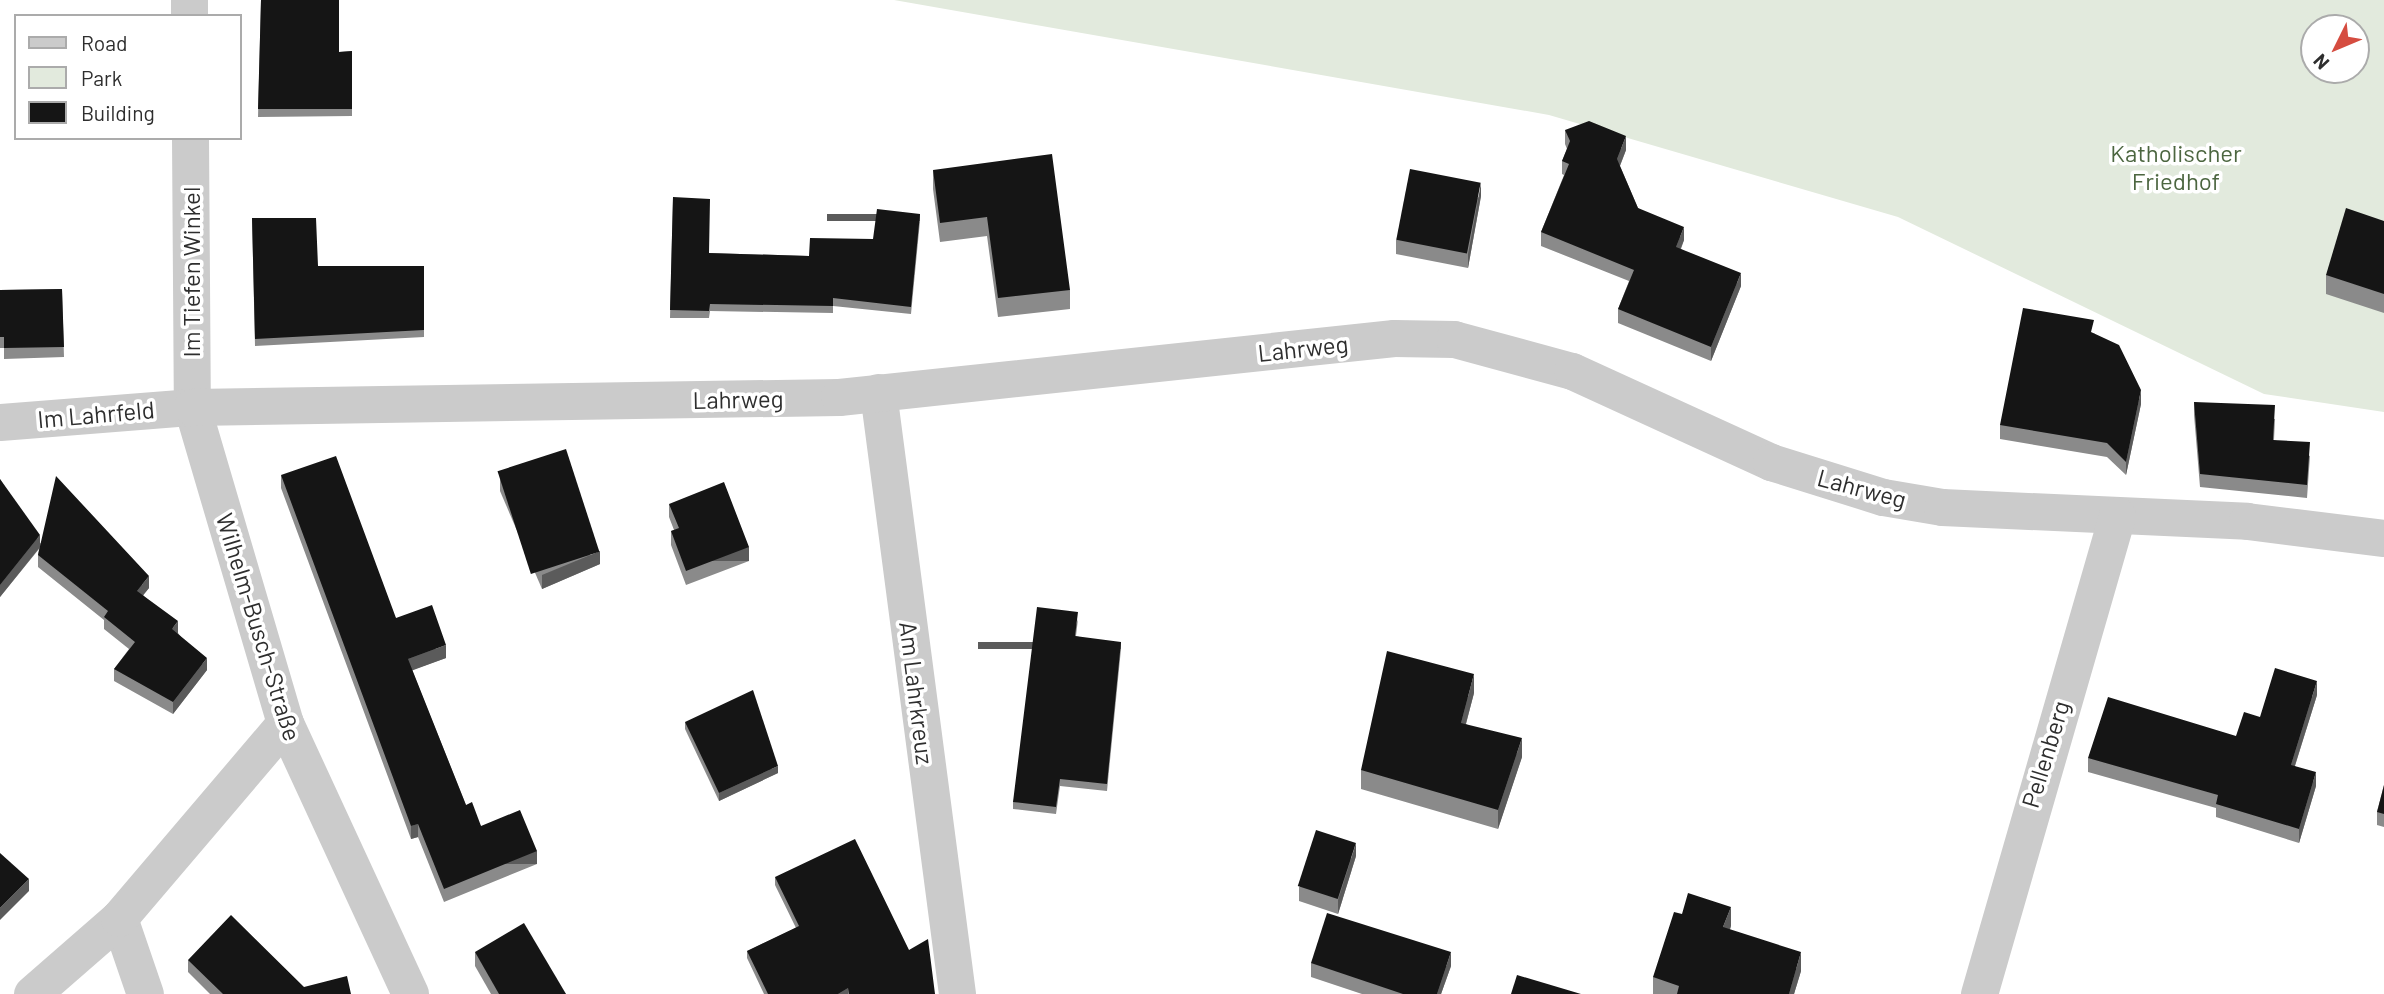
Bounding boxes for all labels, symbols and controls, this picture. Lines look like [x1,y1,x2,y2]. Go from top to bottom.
legend [14,14,242,140]
north arrow [2300,14,2370,84]
text: Road [81,30,127,55]
text: N [2308,50,2333,75]
text: Park [81,65,122,90]
text: Building [81,100,155,125]
park label: Katholischer Friedhof [2110,139,2242,195]
street label: Im Tiefen Winkel [177,187,205,357]
street label: Lahrweg [1256,329,1350,367]
street label: Lahrweg [692,384,784,414]
street label: Im Lahrfeld [36,395,156,433]
street label: Lahrweg [1814,462,1910,514]
street label: Wilhelm-Busch-Straße [211,510,307,744]
street label: Am Lahrkreuz [894,620,940,766]
street label: Pellenberg [2015,697,2075,811]

